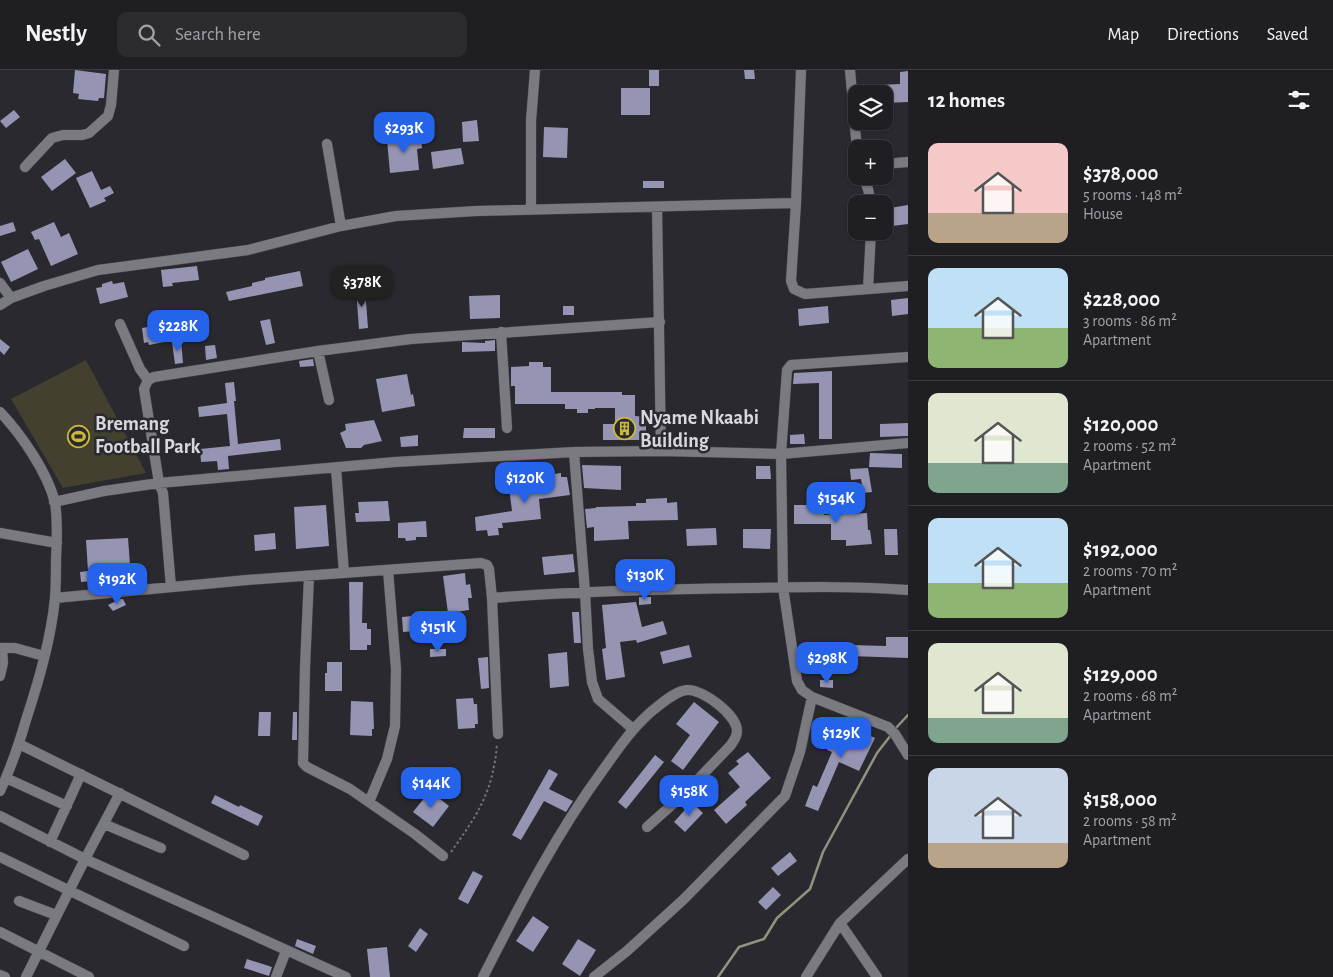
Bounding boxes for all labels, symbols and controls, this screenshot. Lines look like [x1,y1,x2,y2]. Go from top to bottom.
search box [117,12,467,57]
icon: search [135,21,163,49]
text: Nestly [25,22,87,46]
text: Search here [175,25,261,44]
text: Map [1108,26,1139,44]
text: Directions [1167,26,1239,44]
text: Saved [1267,26,1308,44]
map controls [848,85,893,240]
button: layers [848,85,893,130]
icon: filters [1285,86,1313,114]
text: 12 homes [928,90,1005,111]
pin: $293K [369,112,439,154]
text: $293K [385,120,423,136]
button: + [848,140,893,185]
icon: home [968,163,1028,223]
text: $378,000 [1083,163,1159,184]
text: 5 rooms · 148 m² [1083,187,1183,203]
button: − [848,195,893,240]
text: House [1083,206,1123,222]
pin: $378K [327,266,397,308]
text: $378K [343,274,381,290]
icon: home [968,288,1028,348]
text: $228,000 [1083,289,1160,310]
pin: $228K [143,310,213,352]
text: 3 rooms · 86 m² [1083,313,1177,329]
text: $228K [158,318,198,334]
text: Apartment [1083,332,1151,348]
place label: Nyame Nkaabi Building [640,408,759,451]
icon: home [968,413,1028,473]
place label: Bremang Football Park [95,414,201,457]
text: $120,000 [1083,414,1158,435]
building icon: Nyame Nkaabi Building [612,417,636,441]
sports icon: Bremang Football Park [67,424,91,448]
text: 2 rooms · 52 m² [1083,438,1176,454]
text: Apartment [1083,457,1151,473]
pin: $120K [490,462,560,504]
text: $120K [506,470,544,486]
pin: $154K [801,482,871,524]
text: $154K [817,490,855,506]
icon: home [968,538,1028,598]
text: $192,000 [1083,539,1158,560]
pin: $130K [610,558,680,601]
pin: $192K [82,562,152,605]
text: 2 rooms · 70 m² [1083,563,1177,579]
text: $130K [626,567,664,583]
text: $192K [98,571,136,587]
text: Apartment [1083,582,1151,598]
pin: $151K [403,610,473,653]
text: $151K [421,619,455,635]
pin: $298K [792,642,862,684]
text: $298K [807,650,847,666]
icon: home [968,663,1028,723]
text: $129,000 [1083,664,1158,685]
text: 2 rooms · 68 m² [1083,688,1177,704]
text: Apartment [1083,707,1151,723]
pin: $129K [806,716,876,759]
text: $129K [822,725,860,741]
pin: $144K [396,766,466,809]
pin: $158K [654,774,724,817]
text: $144K [412,775,450,791]
text: $158K [670,783,708,799]
icon: home [968,788,1028,848]
text: $158,000 [1083,789,1157,810]
text: 2 rooms · 58 m² [1083,813,1177,829]
text: Apartment [1083,832,1151,848]

